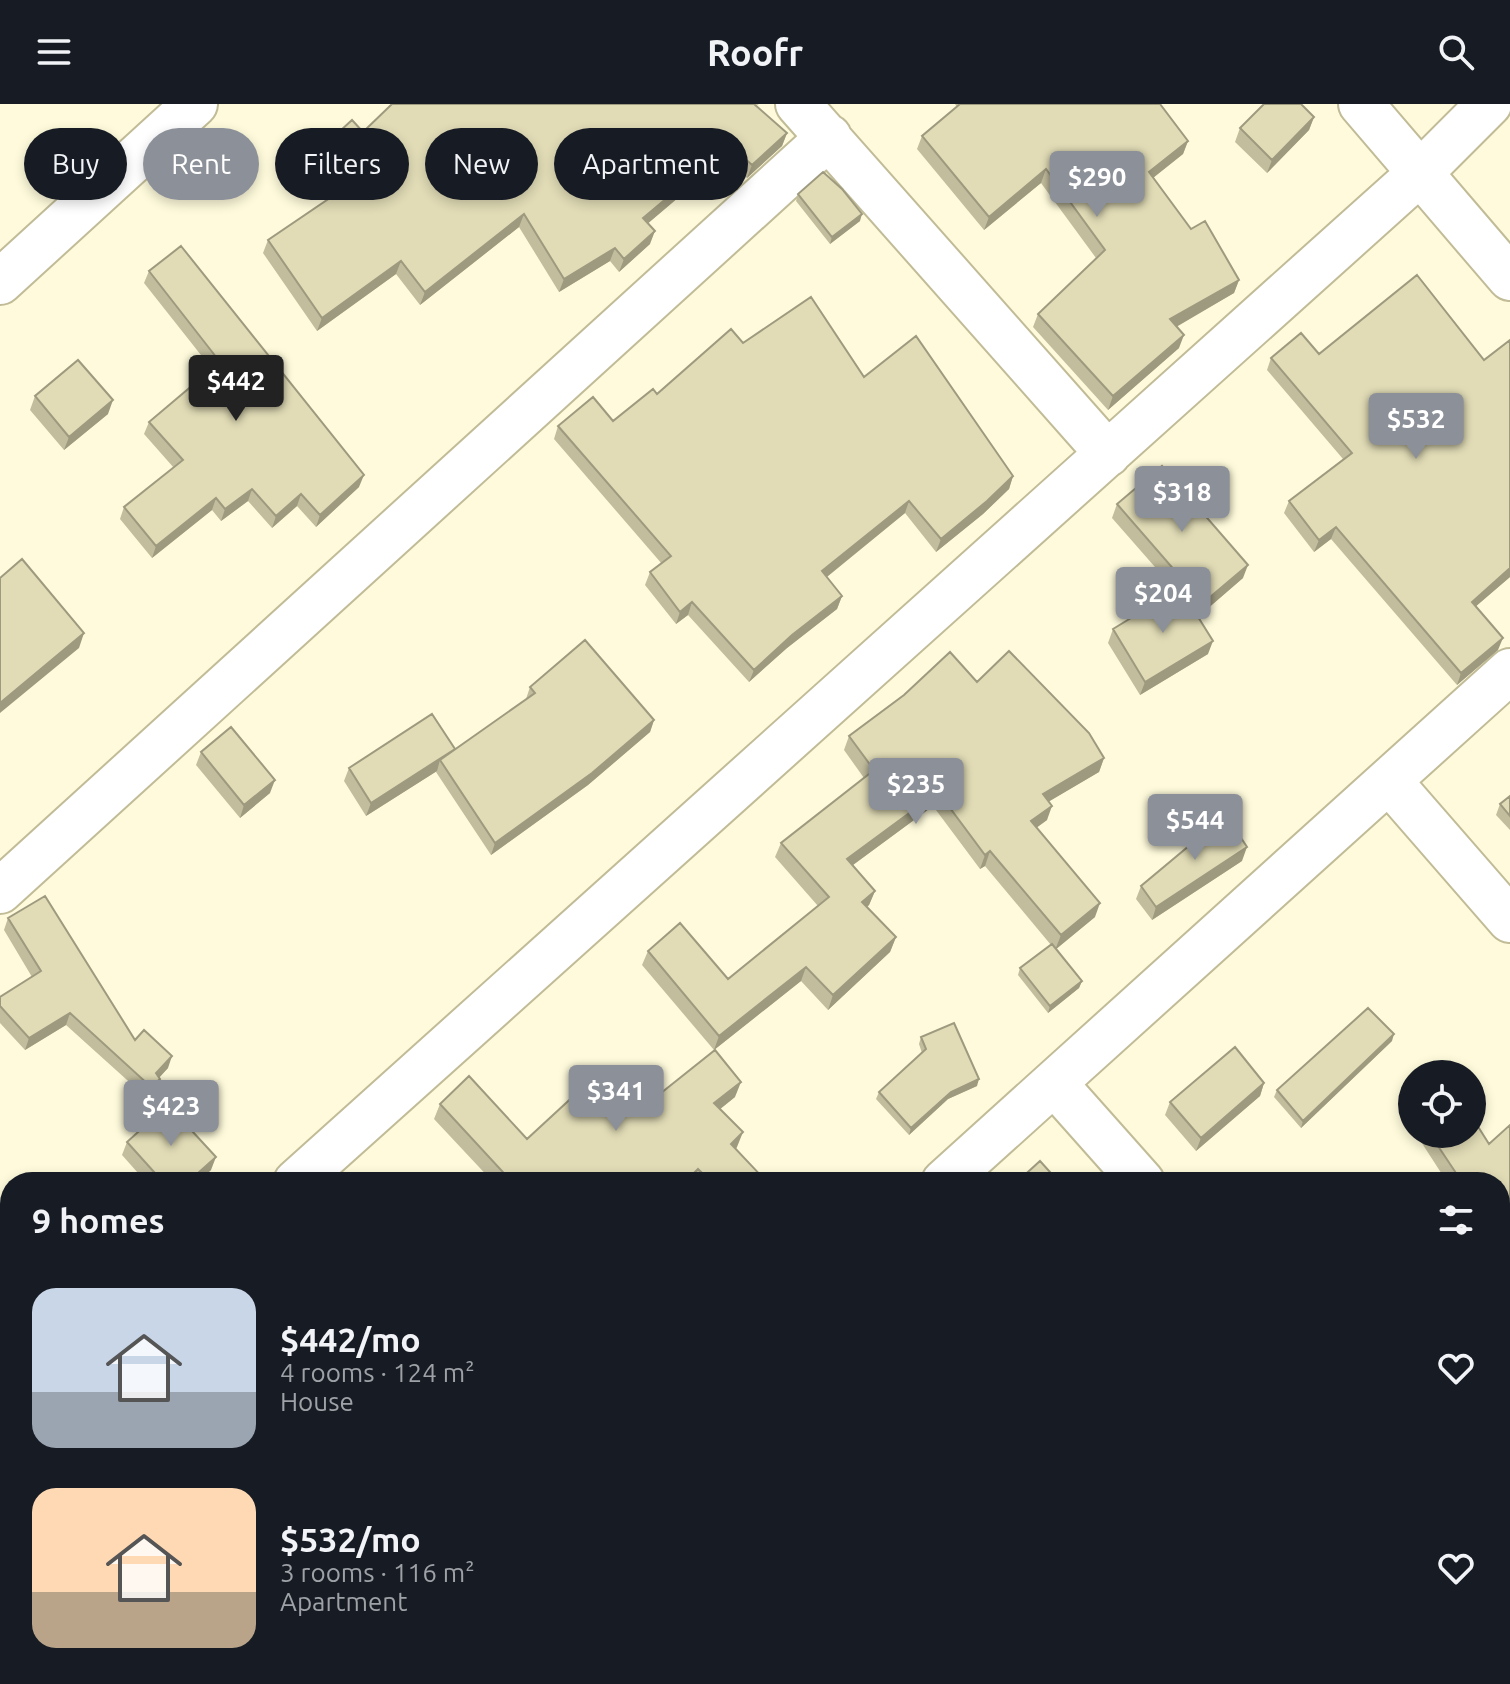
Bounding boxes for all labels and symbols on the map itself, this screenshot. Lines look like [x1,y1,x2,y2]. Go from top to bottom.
pin: $290 [1050,151,1144,219]
pin: $442 [189,355,283,423]
pin: $532 [1369,393,1463,461]
pin: $318 [1135,466,1229,534]
pin: $204 [1116,567,1210,635]
pin: $235 [869,758,963,826]
pin: $544 [1148,794,1242,862]
pin: $341 [569,1065,663,1133]
pin: $423 [124,1080,218,1148]

